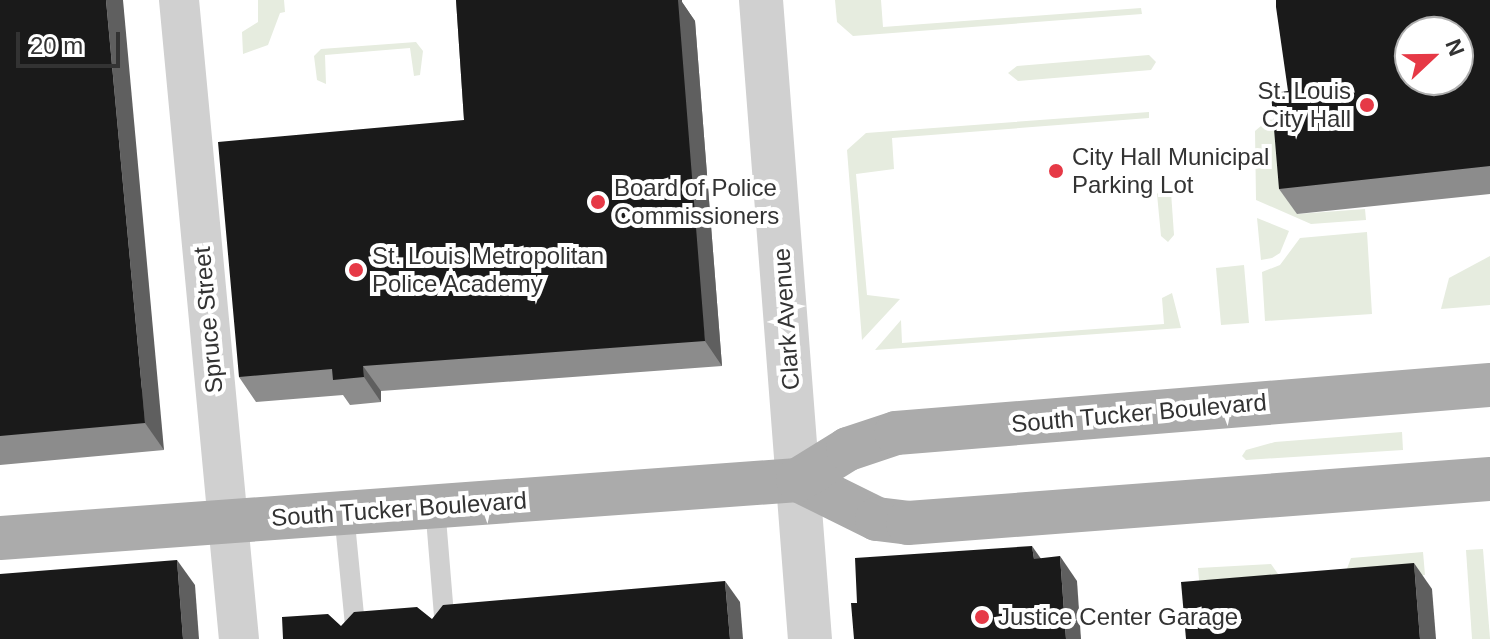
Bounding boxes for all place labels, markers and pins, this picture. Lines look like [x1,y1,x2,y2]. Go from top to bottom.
place label: St. Louis City Hall [1258,77,1351,133]
marker: St. Louis City Hall [1358,96,1376,114]
place label: City Hall Municipal Parking Lot [1072,143,1269,199]
marker: City Hall Municipal Parking Lot [1047,162,1065,180]
place label: Board of Police Commissioners [614,174,779,230]
marker: Board of Police Commissioners [589,193,607,211]
place label: St. Louis Metropolitan Police Academy [372,242,604,298]
marker: St. Louis Metropolitan Police Academy [347,261,365,279]
place label: Justice Center Garage [998,603,1238,631]
marker: Justice Center Garage [973,608,991,626]

